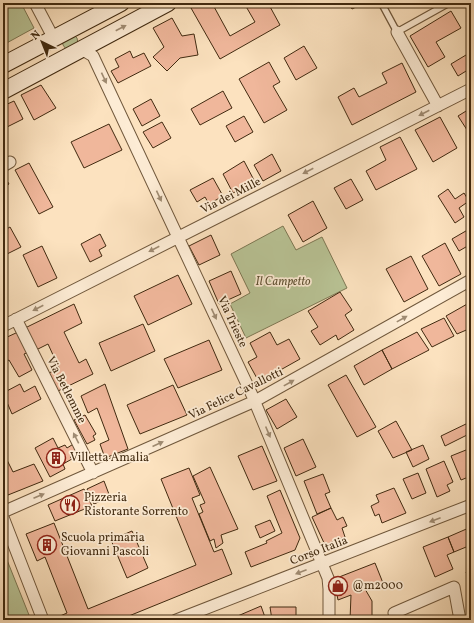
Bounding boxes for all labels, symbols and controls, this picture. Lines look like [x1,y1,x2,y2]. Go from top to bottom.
north arrow [22,22,62,62]
one-way arrow [115,25,127,31]
text: N [28,28,44,44]
one-way arrow [101,72,107,84]
one-way arrow [418,109,429,116]
one-way arrow [302,168,313,175]
street label: Via dei Mille [198,174,264,218]
one-way arrow [156,190,162,202]
one-way arrow [148,246,160,252]
park label: Il Campetto [255,274,311,290]
street label: Via Trieste [213,294,251,351]
one-way arrow [32,305,44,311]
one-way arrow [211,308,217,319]
one-way arrow [396,316,408,323]
street label: Via Betlemme [42,354,90,427]
street label: Via Felice Cavallotti [186,364,286,424]
one-way arrow [283,380,295,387]
one-way arrow [265,426,271,438]
one-way arrow [73,432,79,443]
one-way arrow [152,441,164,447]
building icon: Villetta Amalia [45,447,67,469]
place label: Villetta Amalia [70,450,149,466]
place label: Pizzeria Ristorante Sorrento [84,490,188,520]
one-way arrow [33,493,44,499]
restaurant icon: Pizzeria Ristorante Sorrento [59,494,81,516]
one-way arrow [428,517,440,523]
place label: Scuola primaria Giovanni Pascoli [61,530,150,560]
street label: Corso Italia [288,533,350,569]
building icon: Scuola primaria Giovanni Pascoli [36,534,58,556]
one-way arrow [294,570,306,576]
shop icon: @m2000 [327,575,349,597]
place label: @m2000 [352,578,403,594]

